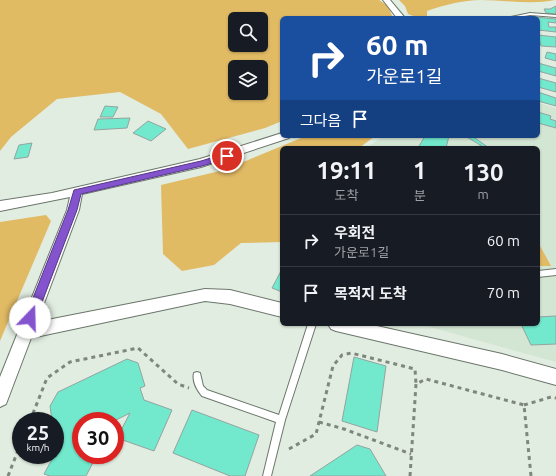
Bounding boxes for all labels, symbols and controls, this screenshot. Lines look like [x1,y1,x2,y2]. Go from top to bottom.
map controls [228,12,268,100]
button: search [228,12,268,52]
text: 60 m [366,29,428,60]
icon: right [300,32,352,84]
button: layers [228,60,268,100]
text: 가운로1길 [366,66,442,86]
icon: arrive [349,108,371,130]
text: 그다음 [300,112,341,129]
pin [210,139,244,173]
icon: arrive [216,145,238,167]
text: 19:11 [316,157,377,184]
text: 1 [413,157,426,184]
text: 130 [463,159,504,186]
text: m [478,187,489,201]
text: 도착 [335,188,358,202]
text: 분 [414,188,426,202]
text: 우회전 [334,224,375,241]
icon: right [300,230,322,252]
text: 60 m [487,232,520,249]
text: 가운로1길 [334,245,389,259]
icon: arrive [300,282,322,304]
text: 70 m [487,284,520,301]
text: 목적지 도착 [334,285,407,302]
position arrow [9,297,51,339]
speed limit sign: 30 [72,412,124,464]
text: 25 [27,421,49,444]
text: km/h [26,442,50,453]

